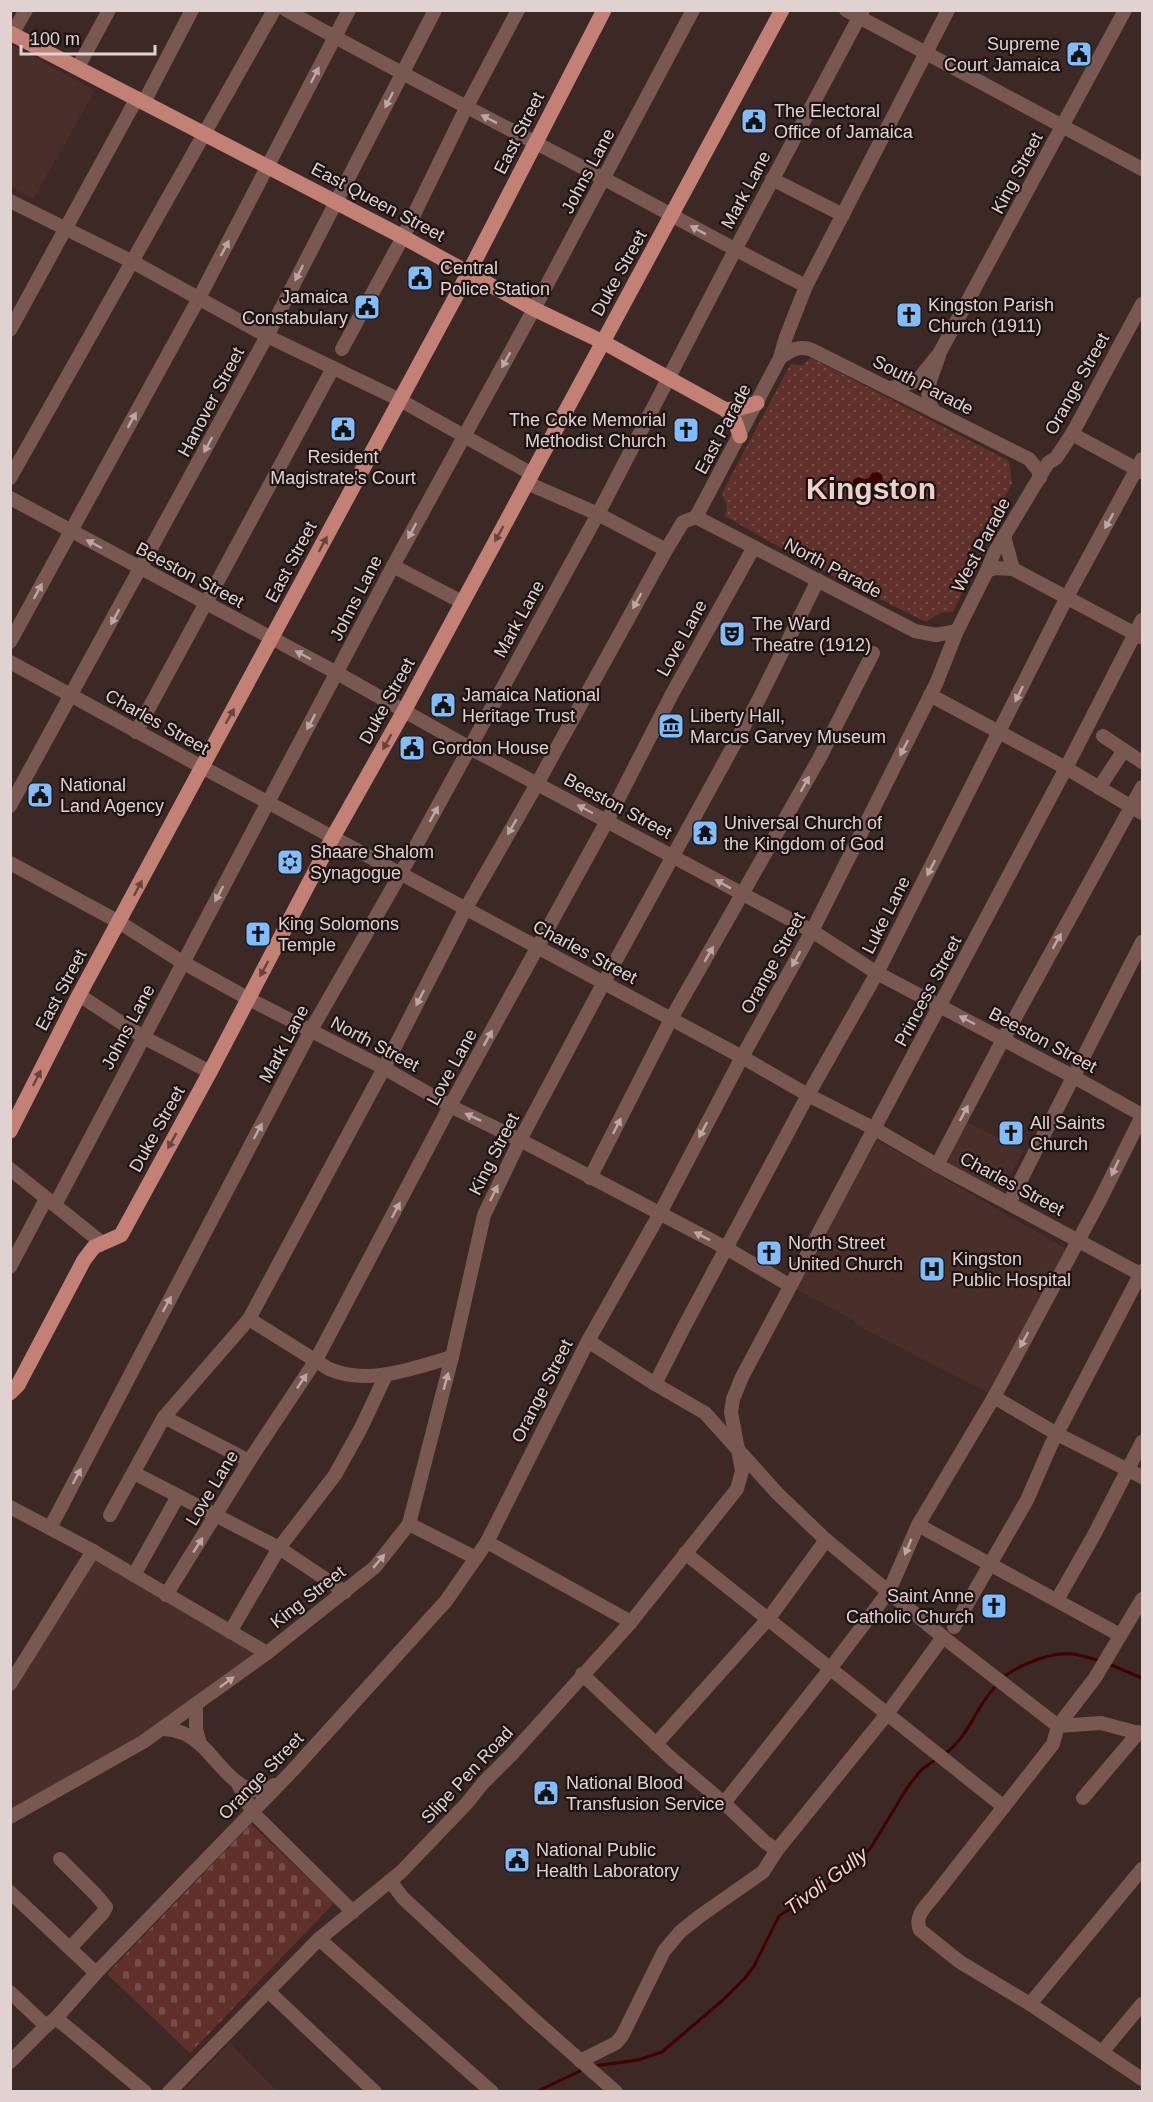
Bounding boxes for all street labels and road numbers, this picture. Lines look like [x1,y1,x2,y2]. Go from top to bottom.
street label: East Street [490,89,548,177]
street label: Johns Lane [557,125,619,217]
street label: King Street [987,129,1047,217]
street label: Mark Lane [717,148,775,232]
street label: East Queen Street [308,158,448,246]
street label: Duke Street [587,227,651,319]
street label: Orange Street [1041,330,1113,438]
street label: Hanover Street [174,344,248,460]
street label: South Parade [869,351,977,419]
street label: East Parade [691,381,755,477]
street label: West Parade [948,495,1014,595]
street label: East Street [261,518,321,606]
street label: North Parade [781,534,885,602]
street label: Beeston Street [133,538,247,612]
street label: Johns Lane [326,552,386,644]
street label: Mark Lane [490,577,548,661]
street label: Love Lane [653,596,711,680]
street label: Duke Street [355,655,419,747]
street label: Charles Street [102,685,212,759]
street label: Beeston Street [561,769,675,843]
street label: Luke Lane [858,873,914,957]
street label: Orange Street [737,909,809,1017]
street label: Charles Street [530,916,640,988]
street label: Princess Street [891,932,965,1050]
street label: East Street [31,946,91,1034]
street label: Johns Lane [97,981,159,1073]
street label: Mark Lane [255,1002,313,1086]
street label: Beeston Street [986,1003,1100,1077]
street label: North Street [327,1012,423,1076]
street label: Love Lane [423,1025,481,1109]
street label: Duke Street [125,1083,189,1175]
street label: King Street [465,1110,523,1198]
street label: Charles Street [957,1148,1067,1220]
street label: Orange Street [507,1336,577,1446]
street label: Love Lane [182,1447,242,1529]
street label: King Street [267,1562,349,1632]
street label: Slipe Pen Road [417,1722,517,1828]
street label: Orange Street [215,1728,307,1824]

